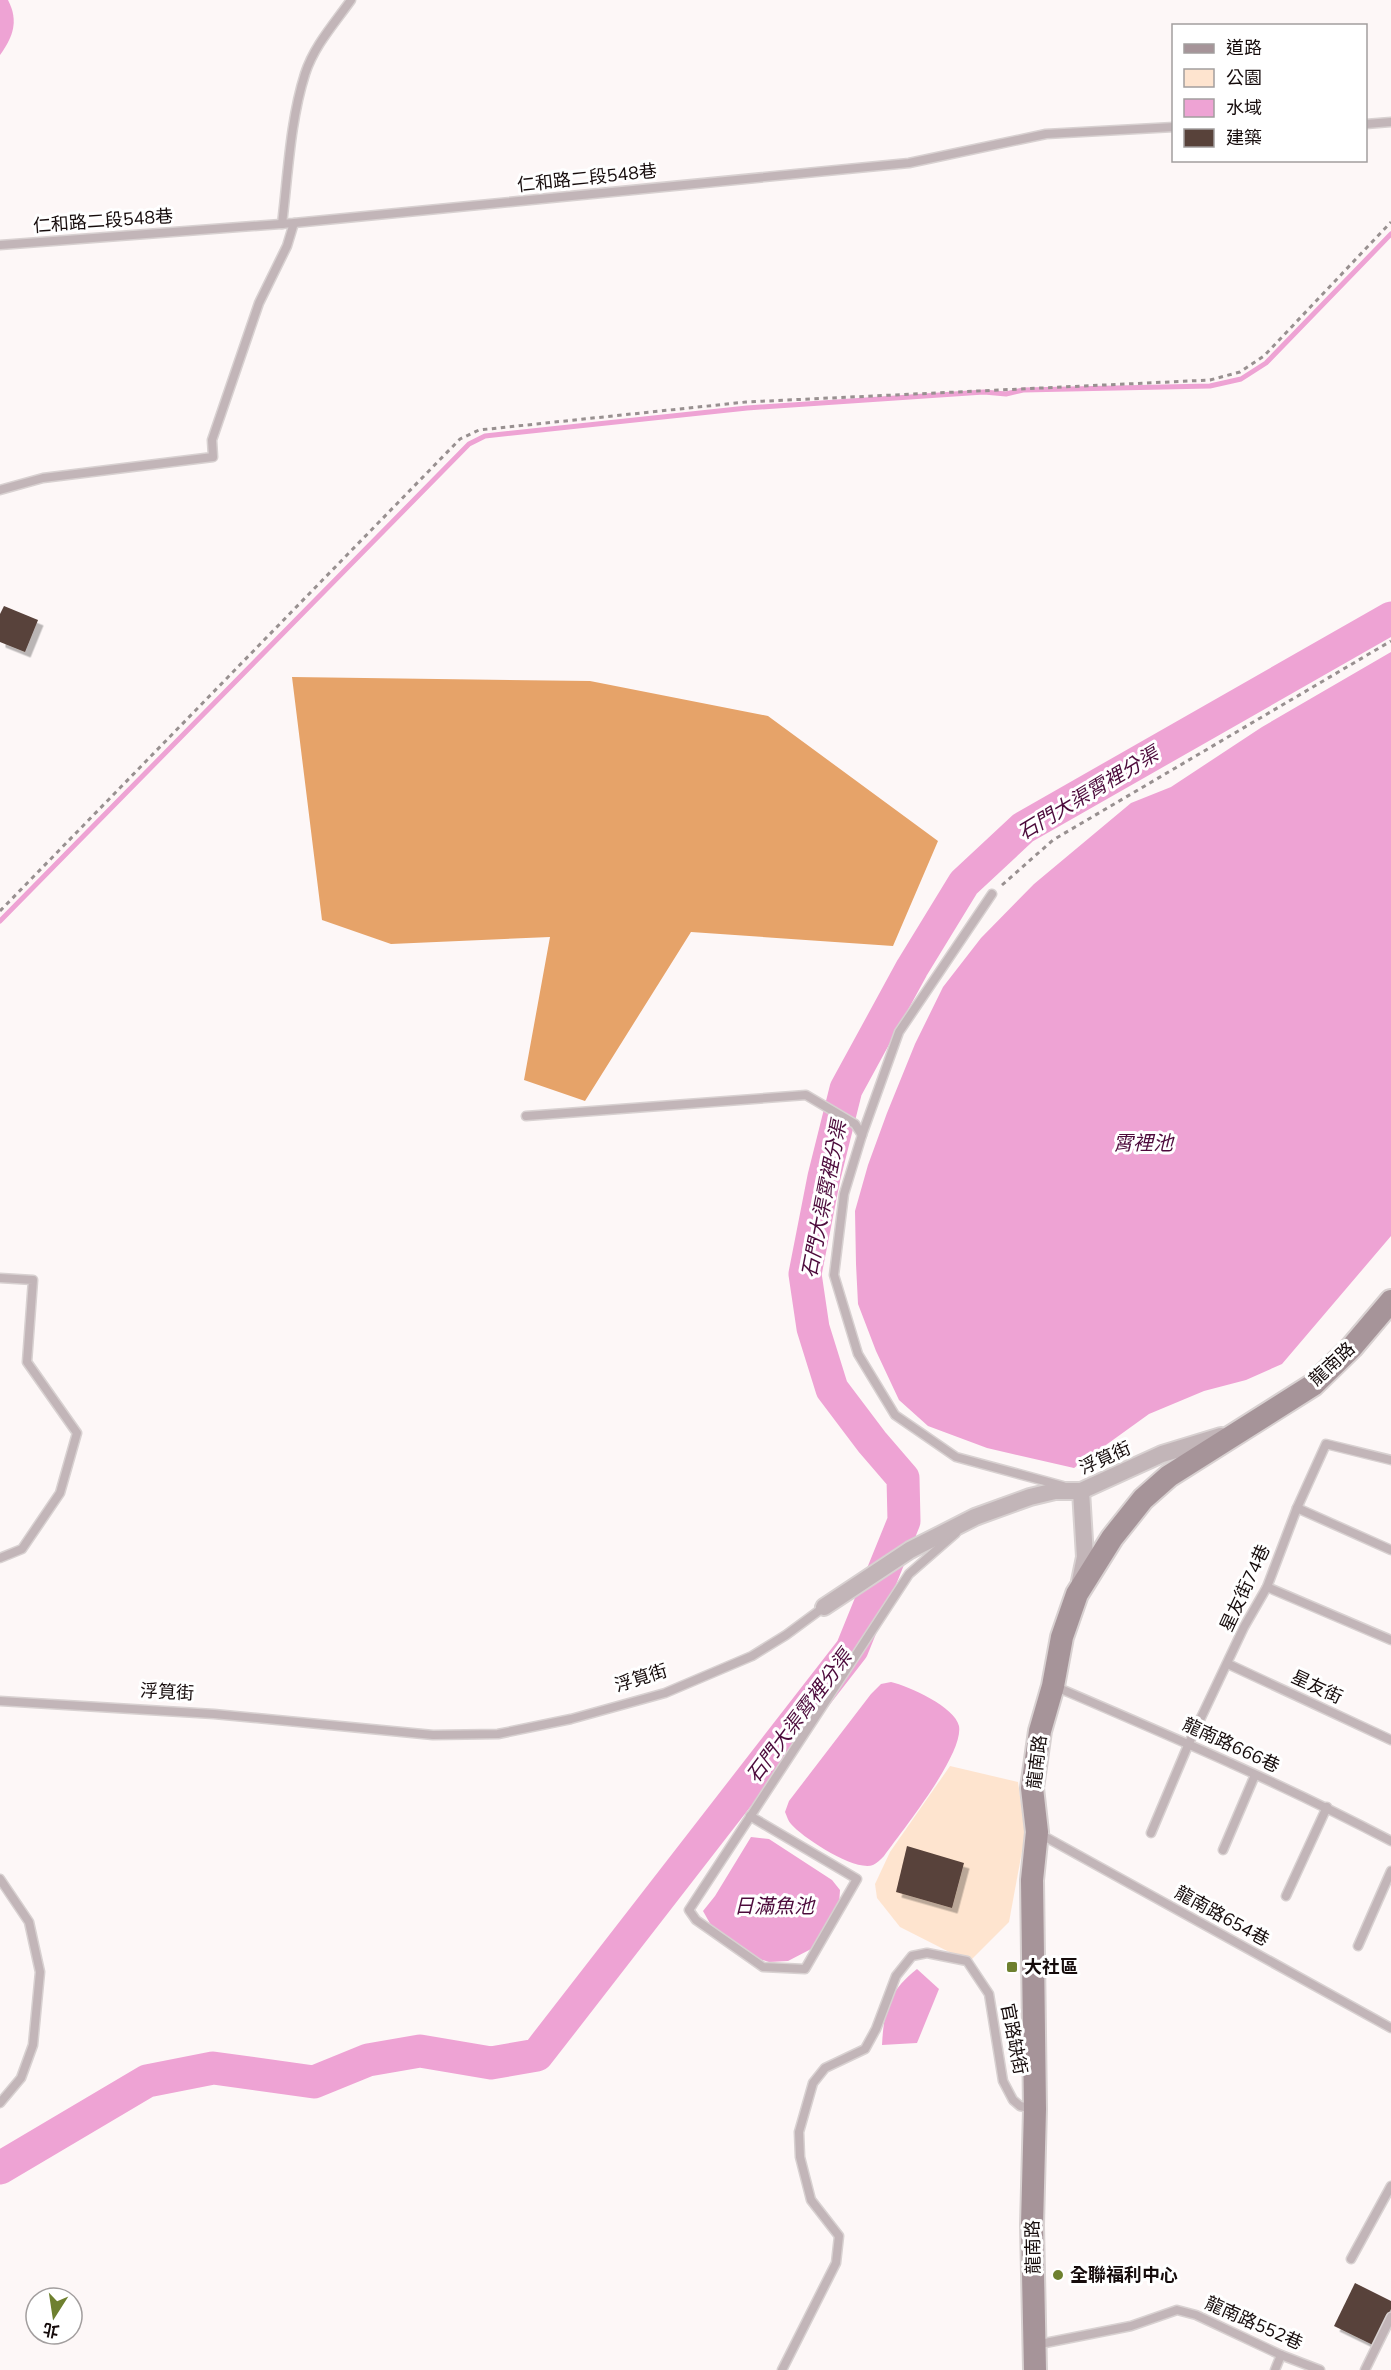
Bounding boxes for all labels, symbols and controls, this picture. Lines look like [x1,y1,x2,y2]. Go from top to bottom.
legend [1172,24,1367,162]
text: 道路 [1226,36,1262,60]
text: 公園 [1226,66,1262,90]
text: 水域 [1226,96,1262,120]
text: 建築 [1226,126,1262,150]
street label: 仁和路二段548巷 [516,159,658,197]
street label: 仁和路二段548巷 [32,204,174,238]
water label: 石門大渠霄裡分渠 [1013,739,1166,846]
water label: 石門大渠霄裡分渠 [796,1115,854,1280]
water label: 霄裡池 [1113,1130,1175,1157]
street label: 龍南路 [1304,1337,1360,1391]
street label: 浮筧街 [1075,1436,1135,1480]
street label: 星友街74巷 [1214,1541,1276,1635]
water label: 石門大渠霄裡分渠 [740,1642,860,1788]
street label: 浮筧街 [612,1659,670,1697]
street label: 星友街 [1287,1665,1347,1709]
street label: 浮筧街 [139,1679,195,1705]
street label: 龍南路666巷 [1179,1712,1283,1778]
street label: 龍南路 [1022,1734,1052,1790]
street label: 龍南路654巷 [1171,1880,1273,1952]
water label: 日滿魚池 [734,1893,816,1920]
place label: 大社區 [1024,1955,1078,1979]
marker: 大社區 [1005,1960,1019,1974]
street label: 官路缺街 [995,2001,1033,2077]
street label: 龍南路 [1021,2220,1045,2274]
place label: 全聯福利中心 [1070,2263,1178,2287]
marker: 全聯福利中心 [1051,2268,1065,2282]
north arrow [24,2286,84,2346]
street label: 龍南路552巷 [1201,2291,1307,2355]
text: 北 [41,2317,61,2342]

